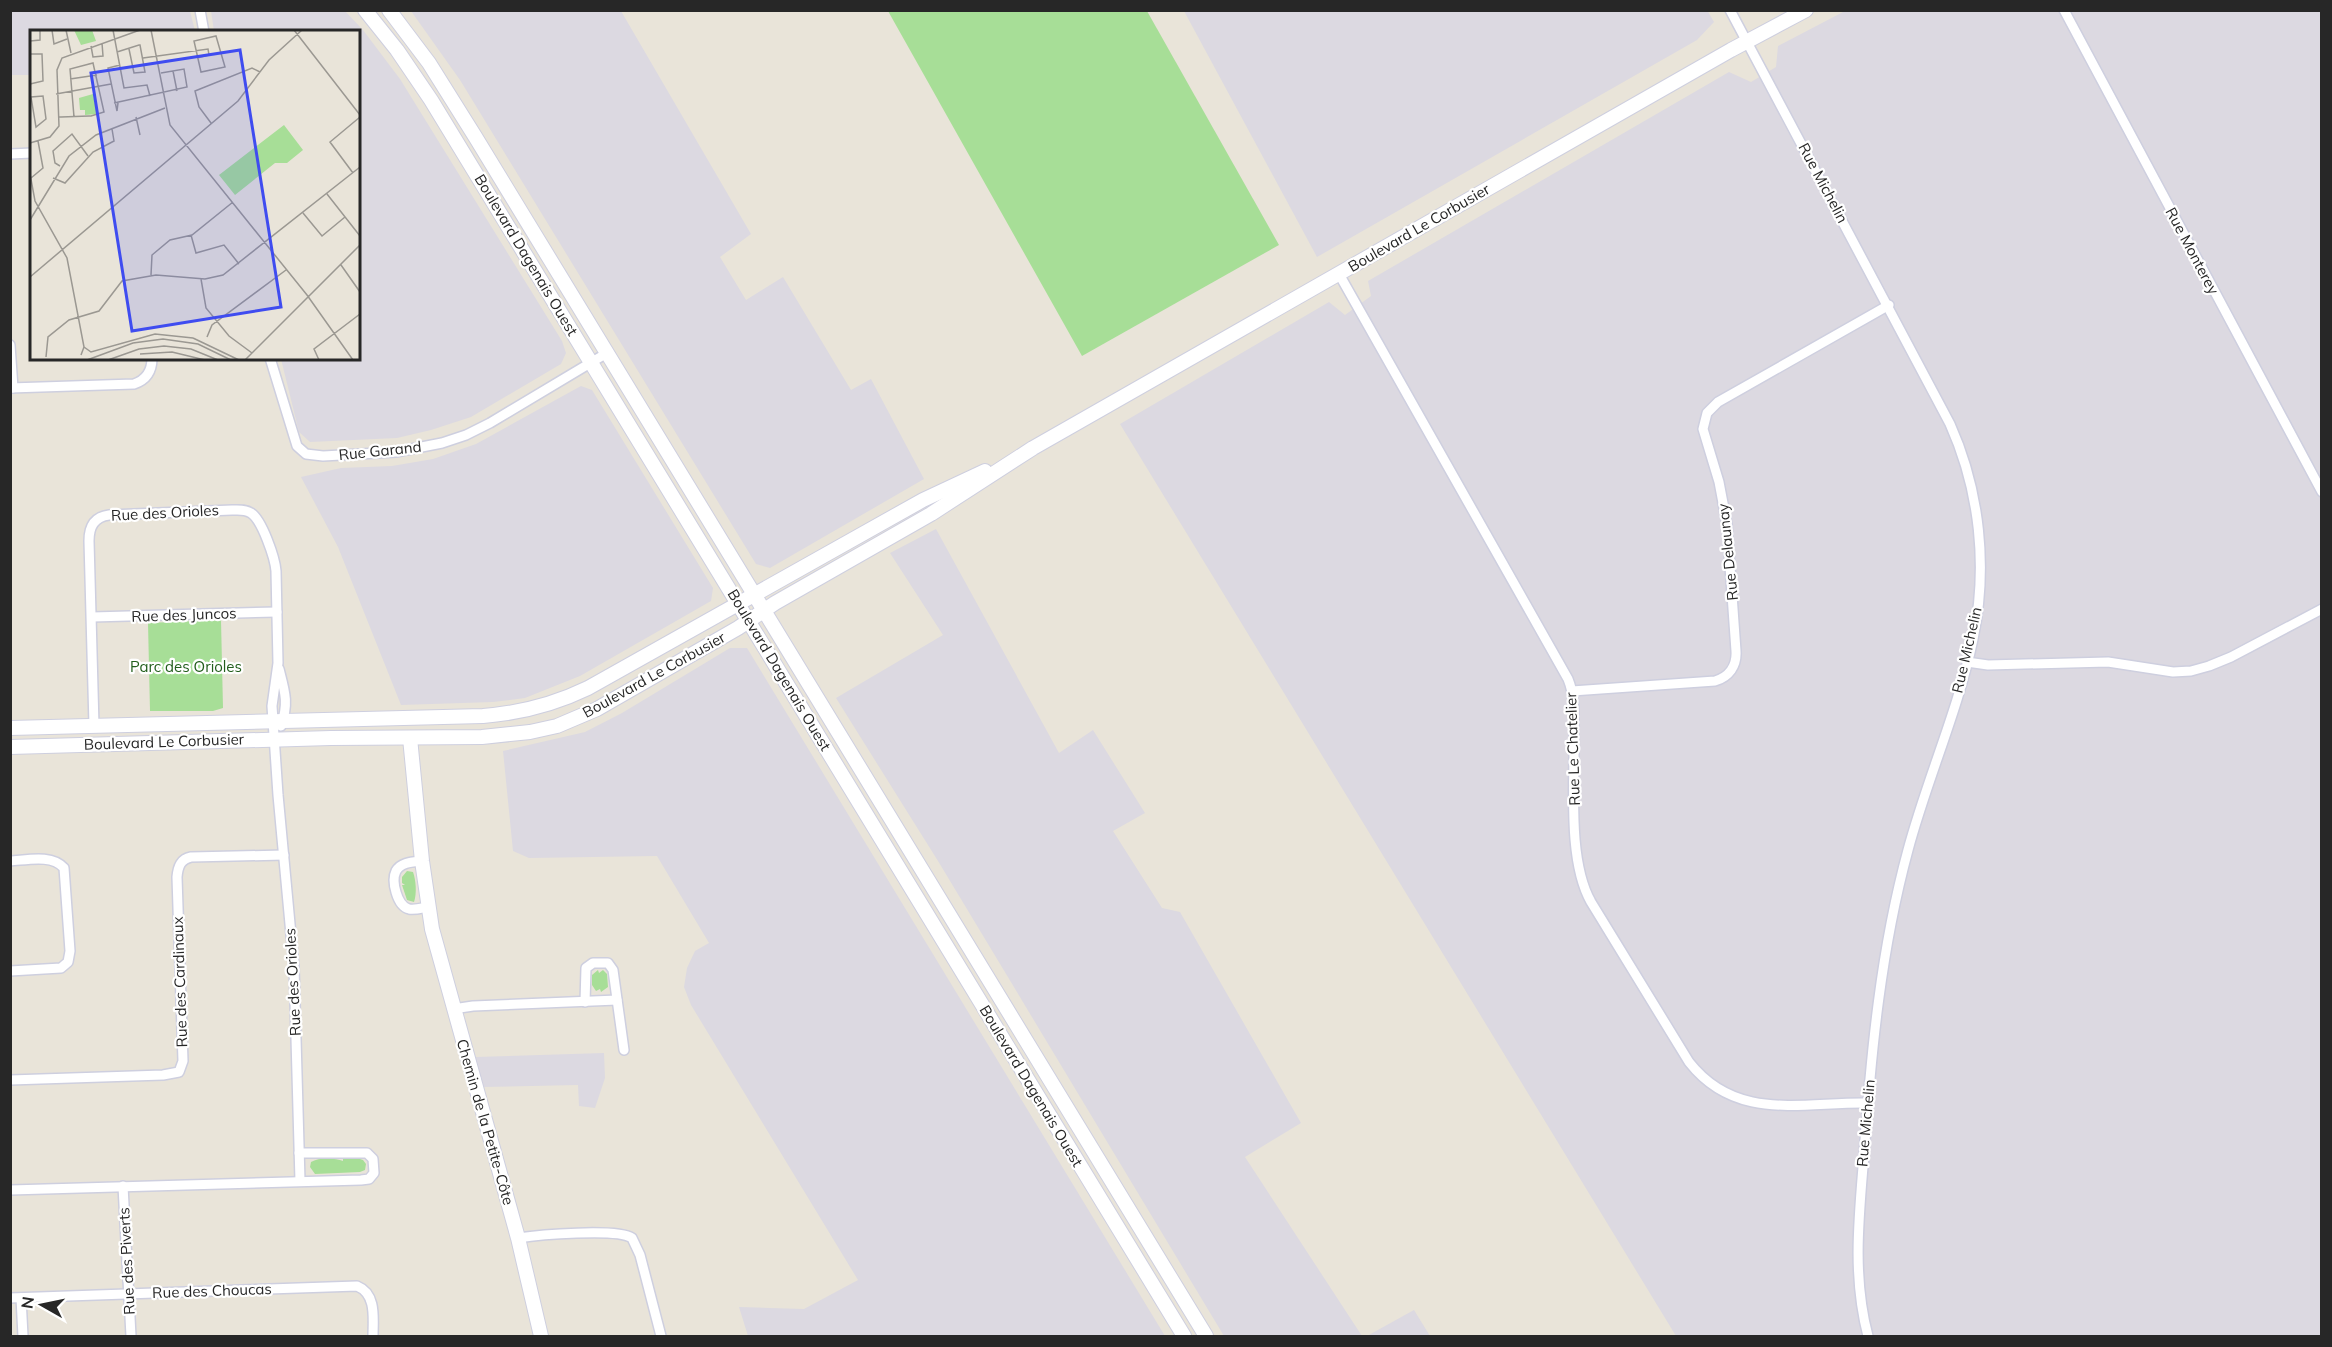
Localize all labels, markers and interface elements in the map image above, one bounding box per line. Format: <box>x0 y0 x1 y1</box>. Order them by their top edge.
inset map <box>30 30 360 360</box>
street label: Rue Michelin <box>1794 140 1852 226</box>
street label: Boulevard Dagenais Ouest <box>471 170 582 339</box>
street label: Boulevard Le Corbusier <box>1345 179 1493 276</box>
street label: Rue Monterey <box>2162 204 2223 298</box>
street label: Rue Garand <box>338 437 422 464</box>
street label: Rue des Orioles <box>111 500 219 525</box>
street label: Rue Delaunay <box>1713 503 1742 601</box>
street label: Boulevard Dagenais Ouest <box>724 585 835 754</box>
street label: Rue des Juncos <box>131 603 237 626</box>
street label: Rue Michelin <box>1947 605 1986 695</box>
street label: Boulevard Le Corbusier <box>579 627 729 722</box>
park label: Parc des Orioles <box>130 657 242 676</box>
street label: Rue Le Chatelier <box>1561 691 1584 806</box>
street label: Boulevard Le Corbusier <box>84 729 245 754</box>
street label: Rue des Cardinaux <box>168 916 191 1048</box>
street label: Rue des Orioles <box>280 928 305 1036</box>
street label: Boulevard Dagenais Ouest <box>976 1001 1087 1170</box>
street label: Chemin de la Petite-Côte <box>453 1037 518 1207</box>
street label: Rue Michelin <box>1852 1078 1879 1168</box>
street label: Rue des Piverts <box>114 1207 139 1315</box>
north arrow <box>12 1275 72 1335</box>
street label: Rue des Choucas <box>152 1279 272 1302</box>
text: N <box>16 1295 38 1310</box>

